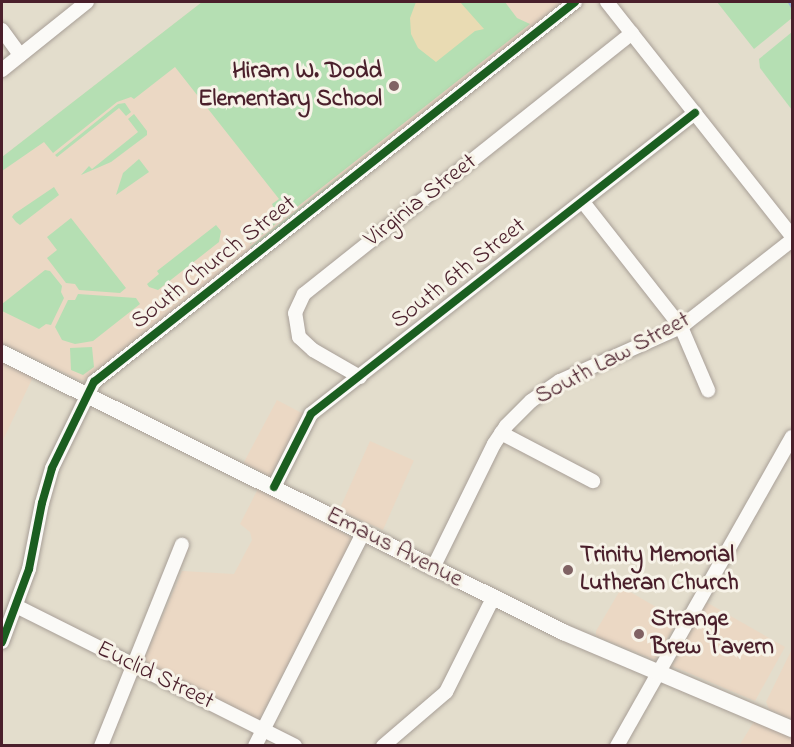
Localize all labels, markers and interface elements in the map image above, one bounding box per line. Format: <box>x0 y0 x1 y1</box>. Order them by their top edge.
place label: Hiram W. Dodd Elementary School <box>198 58 382 114</box>
marker: Hiram W. Dodd Elementary School <box>387 79 401 93</box>
street label: Virginia Street <box>359 148 483 254</box>
street label: South Church Street <box>126 190 302 336</box>
street label: South 6th Street <box>386 212 532 336</box>
street label: South Law Street <box>531 306 695 412</box>
street label: Emaus Avenue <box>321 501 467 595</box>
place label: Trinity Memorial Lutheran Church <box>580 542 739 598</box>
marker: Trinity Memorial Lutheran Church <box>561 563 575 577</box>
place label: Strange Brew Tavern <box>651 606 774 662</box>
marker: Strange Brew Tavern <box>632 627 646 641</box>
street label: Euclid Street <box>92 635 218 717</box>

